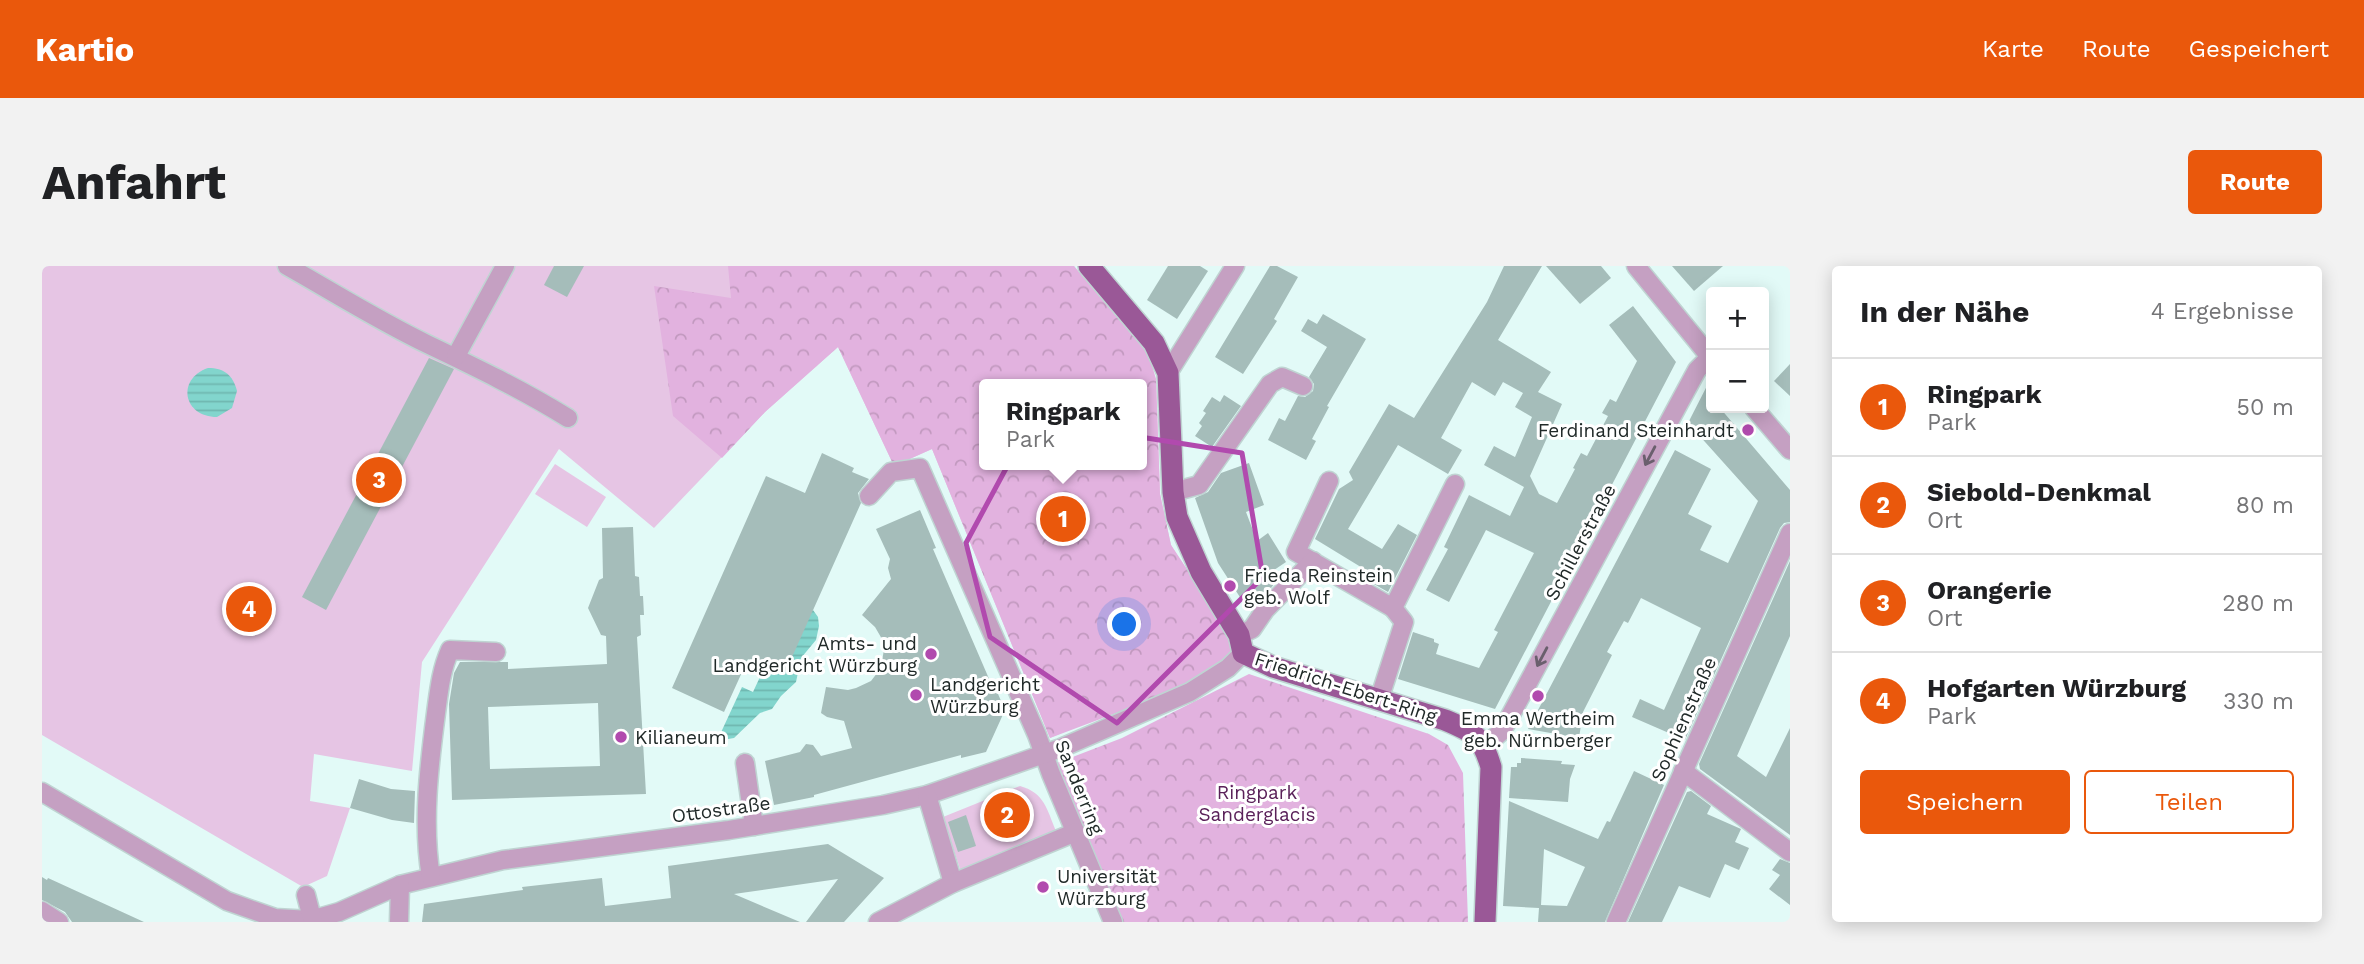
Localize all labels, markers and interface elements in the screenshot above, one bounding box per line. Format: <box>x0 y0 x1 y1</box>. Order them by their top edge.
text: Kartio <box>35 30 134 69</box>
text: Karte <box>1982 35 2044 63</box>
text: Route <box>2082 35 2151 63</box>
text: Gespeichert <box>2189 35 2329 63</box>
button: Route <box>2188 150 2322 214</box>
text: Anfahrt <box>42 153 226 211</box>
map controls <box>1706 287 1769 413</box>
button: + <box>1706 287 1769 350</box>
text: In der Nähe <box>1860 294 2029 329</box>
text: 4 Ergebnisse <box>2151 298 2294 325</box>
button: − <box>1706 350 1769 413</box>
popup <box>979 379 1147 470</box>
text: Ringpark <box>1927 379 2042 409</box>
text: 1 <box>1878 394 1888 421</box>
text: 50 m <box>2237 394 2294 421</box>
text: Ringpark <box>1006 396 1120 426</box>
text: Park <box>1927 409 1976 436</box>
place label: Ferdinand Steinhardt <box>1538 419 1734 442</box>
marker: Ferdinand Steinhardt <box>1740 422 1756 438</box>
text: Park <box>1006 426 1055 453</box>
one-way arrow <box>1643 446 1657 466</box>
pin: 3 <box>356 454 402 506</box>
text: Siebold-Denkmal <box>1927 477 2151 507</box>
street label: Schillerstraße <box>1540 480 1621 604</box>
text: 2 <box>1876 492 1890 519</box>
text: 80 m <box>2236 492 2294 519</box>
pin: 1 <box>1040 493 1086 545</box>
text: Ort <box>1927 507 1962 534</box>
place label: Frieda Reinstein geb. Wolf <box>1244 564 1393 609</box>
text: Orangerie <box>1927 575 2052 605</box>
marker: Frieda Reinstein geb. Wolf <box>1222 578 1238 594</box>
pin: 4 <box>226 583 272 635</box>
text: 3 <box>1876 590 1890 617</box>
text: 280 m <box>2222 590 2294 617</box>
text: Ort <box>1927 605 1962 632</box>
your location <box>1107 607 1141 641</box>
place label: Amts- und Landgericht Würzburg <box>713 632 918 677</box>
marker: Amts- und Landgericht Würzburg <box>923 646 939 662</box>
one-way arrow <box>1535 646 1548 667</box>
street label: Friedrich-Ebert-Ring <box>1252 647 1441 728</box>
street label: Sophienstraße <box>1646 653 1721 785</box>
place label: Landgericht Würzburg <box>930 673 1040 718</box>
text: Hofgarten Würzburg <box>1927 673 2186 703</box>
marker: Landgericht Würzburg <box>908 687 924 703</box>
marker: Emma Wertheim geb. Nürnberger <box>1530 688 1546 704</box>
text: 4 <box>1876 688 1890 715</box>
text: 330 m <box>2223 688 2294 715</box>
text: Park <box>1927 703 1976 730</box>
place label: Emma Wertheim geb. Nürnberger <box>1461 707 1615 752</box>
place label: Kilianeum <box>635 726 727 749</box>
marker: Kilianeum <box>613 729 629 745</box>
street label: Sanderring <box>1050 737 1109 839</box>
button: Speichern <box>1860 770 2070 834</box>
button: Teilen <box>2084 770 2294 834</box>
park label: Ringpark Sanderglacis <box>1198 781 1316 826</box>
pin: 2 <box>984 789 1030 841</box>
street label: Ottostraße <box>670 791 772 828</box>
place label: Universität Würzburg <box>1057 865 1157 910</box>
marker: Universität Würzburg <box>1035 879 1051 895</box>

